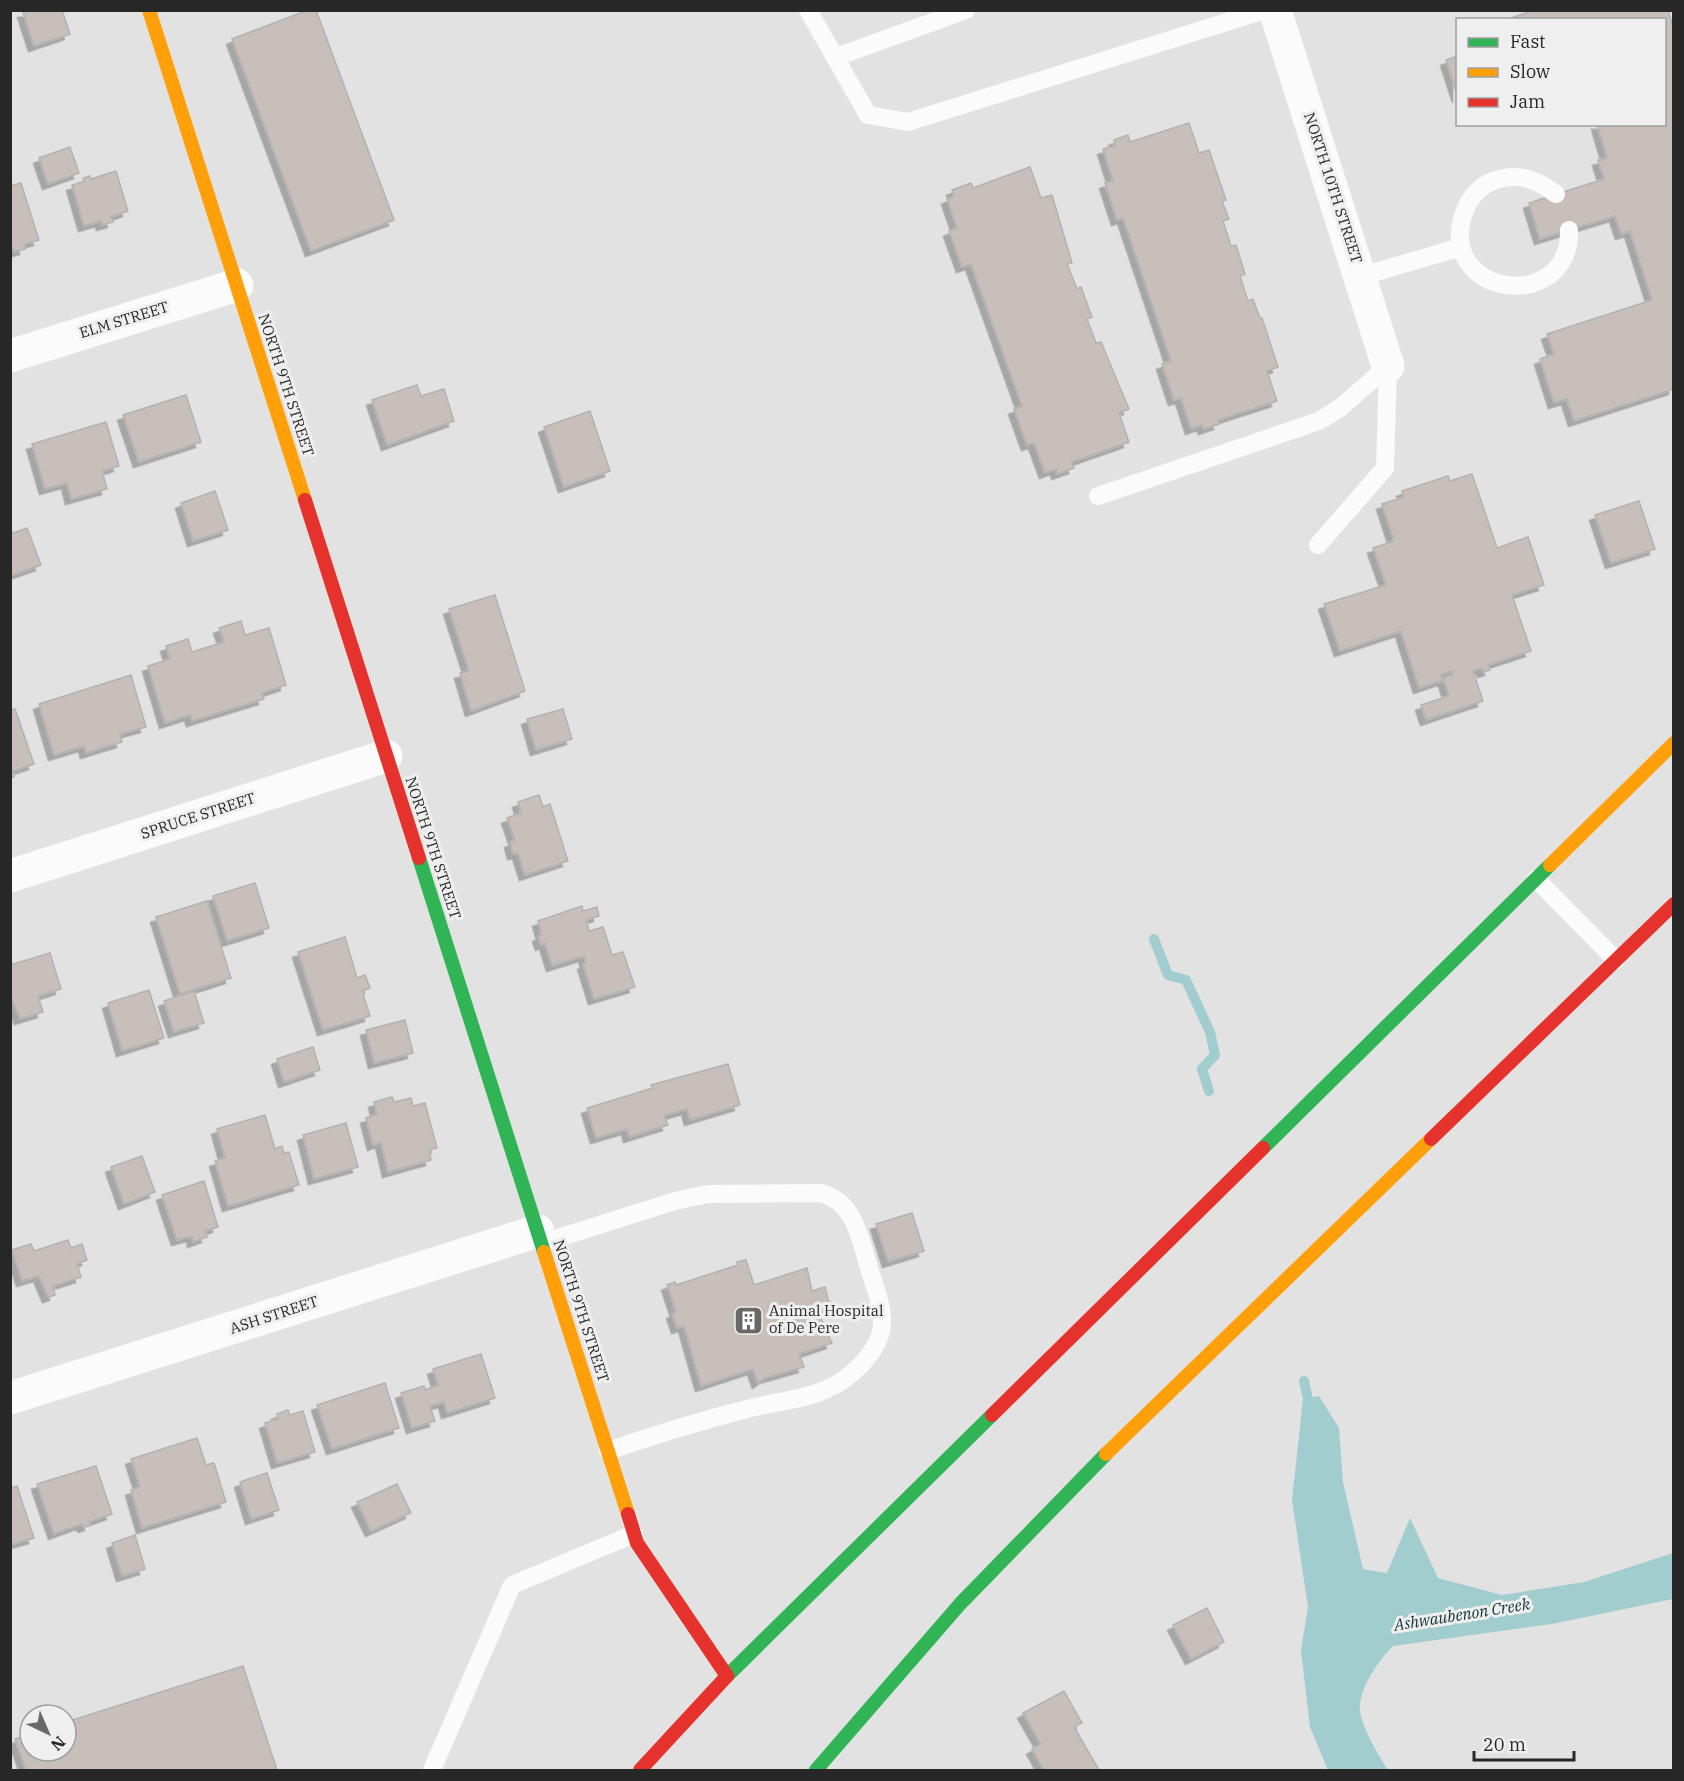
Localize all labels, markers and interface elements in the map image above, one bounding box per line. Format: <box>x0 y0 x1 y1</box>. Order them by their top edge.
legend <box>1456 18 1666 126</box>
text: Fast <box>1510 30 1545 53</box>
text: Slow <box>1510 60 1550 83</box>
text: Jam <box>1510 90 1545 113</box>
street label: NORTH 10TH STREET <box>1300 110 1367 266</box>
street label: ELM STREET <box>77 297 171 342</box>
street label: NORTH 9TH STREET <box>254 311 319 459</box>
street label: NORTH 9TH STREET <box>401 774 466 922</box>
street label: SPRUCE STREET <box>138 788 258 843</box>
street label: NORTH 9TH STREET <box>549 1237 614 1385</box>
street label: ASH STREET <box>227 1291 321 1338</box>
place label: Animal Hospital of De Pere <box>769 1301 884 1337</box>
building icon: Animal Hospital of De Pere <box>732 1304 764 1336</box>
water label: Ashwaubenon Creek <box>1392 1593 1532 1635</box>
north arrow <box>18 1703 78 1763</box>
scale bar <box>1474 1724 1574 1762</box>
text: N <box>47 1732 70 1755</box>
text: 20 m <box>1483 1733 1526 1756</box>

